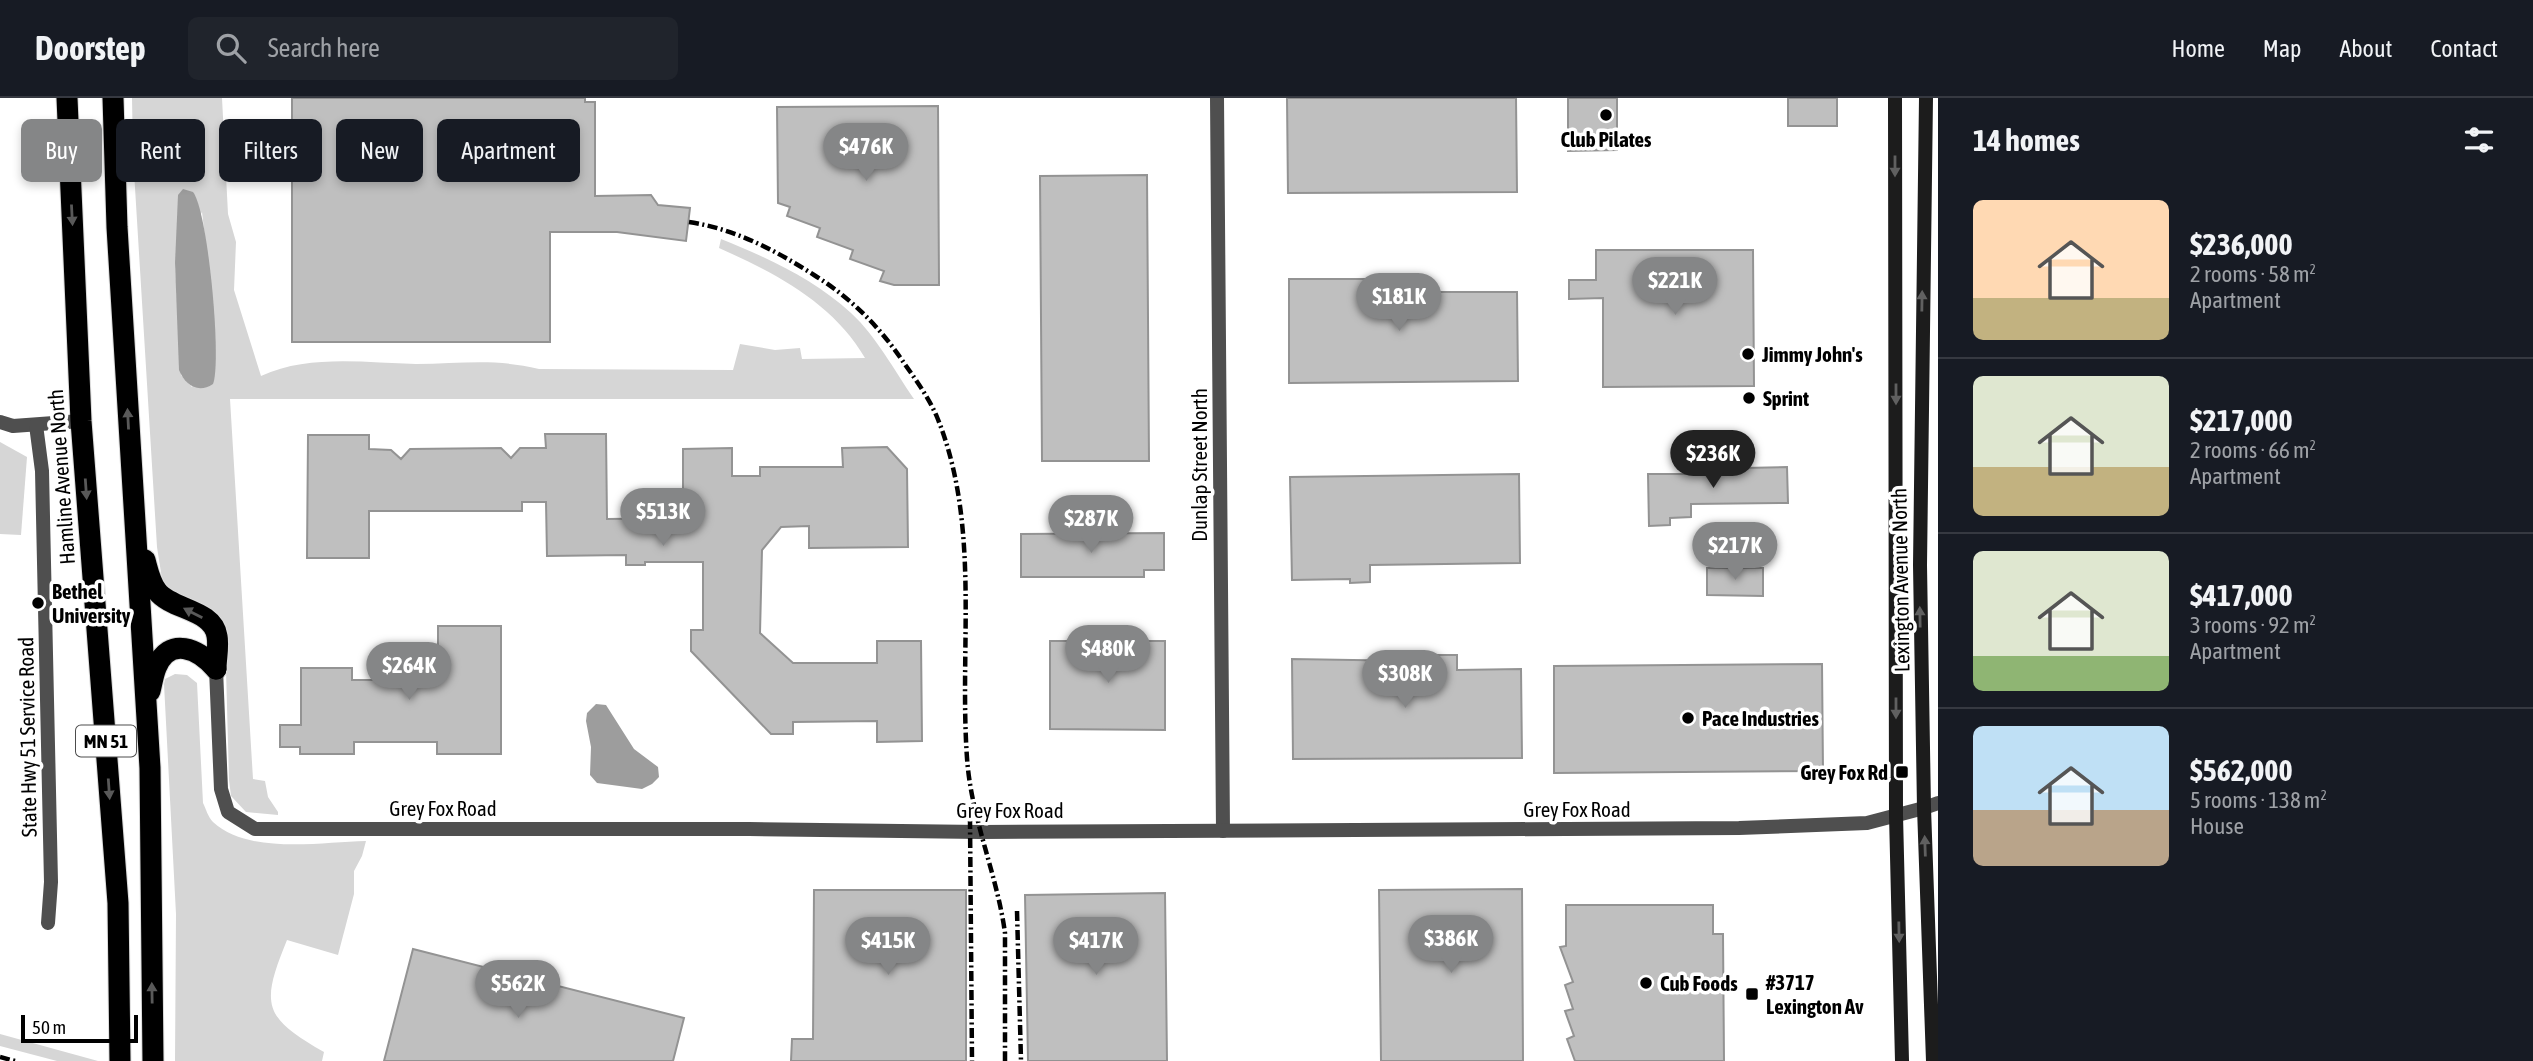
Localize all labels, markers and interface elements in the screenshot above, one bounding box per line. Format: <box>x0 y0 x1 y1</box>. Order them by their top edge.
search box <box>188 17 678 80</box>
text: Doorstep <box>35 29 146 67</box>
icon: search <box>212 29 250 67</box>
text: Search here <box>268 33 380 63</box>
text: Home <box>2171 35 2225 62</box>
text: Map <box>2263 35 2301 62</box>
text: About <box>2339 35 2392 62</box>
text: Contact <box>2430 35 2498 62</box>
marker: Club Pilates <box>1598 107 1614 123</box>
chip: Buy <box>21 119 102 182</box>
chip: Rent <box>116 119 205 182</box>
chip: Filters <box>219 119 322 182</box>
chip: New <box>336 119 423 182</box>
chip: Apartment <box>437 119 580 182</box>
icon: filters <box>2460 121 2498 159</box>
pin: $476K <box>817 123 915 183</box>
text: 14 homes <box>1973 123 2080 157</box>
place label: Club Pilates <box>1560 127 1652 151</box>
text: $476K <box>839 133 893 159</box>
one-way arrow <box>1889 155 1901 177</box>
one-way arrow <box>67 204 78 226</box>
text: $236,000 <box>2190 227 2293 261</box>
icon: home <box>2029 228 2113 312</box>
pin: $221K <box>1626 258 1724 317</box>
text: 2 rooms · 58 m² <box>2190 261 2316 287</box>
text: $221K <box>1648 267 1702 293</box>
pin: $181K <box>1350 274 1448 333</box>
text: $181K <box>1372 283 1426 309</box>
text: Apartment <box>2190 287 2281 313</box>
one-way arrow <box>1916 290 1928 312</box>
place label: Jimmy John's <box>1761 342 1863 366</box>
marker: Jimmy John's <box>1740 346 1756 362</box>
one-way arrow <box>1890 383 1902 405</box>
place label: Sprint <box>1763 386 1809 410</box>
street label: Dunlap Street North <box>1187 388 1211 542</box>
street label: Hamline Avenue North <box>43 389 79 565</box>
marker: Sprint <box>1741 390 1757 406</box>
text: $217,000 <box>2190 403 2293 437</box>
icon: home <box>2029 404 2113 488</box>
one-way arrow <box>122 408 133 430</box>
pin: $236K <box>1664 430 1762 490</box>
text: 2 rooms · 66 m² <box>2190 437 2316 463</box>
text: $236K <box>1686 440 1740 466</box>
text: Apartment <box>2190 463 2281 489</box>
one-way arrow <box>81 478 92 500</box>
street label: Lexington Avenue North <box>1886 488 1914 672</box>
pin: $513K <box>614 489 712 548</box>
pin: $287K <box>1042 496 1140 555</box>
text: $513K <box>636 498 690 524</box>
text: $287K <box>1064 505 1118 531</box>
pin: $217K <box>1686 522 1784 582</box>
text: $217K <box>1708 532 1762 558</box>
text: $417,000 <box>2190 578 2293 612</box>
place label: Bethel University <box>52 579 131 627</box>
icon: home <box>2029 579 2113 663</box>
marker: Bethel University <box>30 595 46 611</box>
one-way arrow <box>1915 606 1926 628</box>
one-way arrow <box>183 608 203 619</box>
text: 3 rooms · 92 m² <box>2190 612 2316 638</box>
pin: $480K <box>1059 626 1157 685</box>
text: $480K <box>1081 635 1135 661</box>
street label: State Hwy 51 Service Road <box>13 637 41 837</box>
text: Apartment <box>2190 638 2281 664</box>
pin: $264K <box>360 642 458 702</box>
pin: $308K <box>1356 650 1454 710</box>
text: $264K <box>382 652 436 678</box>
text: $308K <box>1378 660 1432 686</box>
one-way arrow <box>1890 697 1902 719</box>
place label: Pace Industries <box>1702 706 1819 730</box>
marker: Pace Industries <box>1680 710 1696 726</box>
road number: MN 51 <box>76 726 136 756</box>
text: $562,000 <box>2190 753 2293 787</box>
icon: home <box>2029 754 2113 838</box>
place label: Grey Fox Rd <box>1800 760 1888 784</box>
marker: Grey Fox Rd <box>1894 764 1910 780</box>
one-way arrow <box>104 778 115 800</box>
text: 5 rooms · 138 m² <box>2190 787 2327 813</box>
street label: Grey Fox Road <box>389 796 497 820</box>
street label: Grey Fox Road <box>1523 797 1631 821</box>
street label: Grey Fox Road <box>956 798 1064 822</box>
text: House <box>2190 813 2244 839</box>
one-way arrow <box>1919 835 1931 857</box>
pin: $386K <box>1402 916 1500 975</box>
pin: $415K <box>839 918 937 977</box>
pin: $417K <box>1047 918 1145 977</box>
one-way arrow <box>1893 922 1905 944</box>
text: $386K <box>1424 925 1478 951</box>
text: $415K <box>861 927 915 953</box>
text: $417K <box>1069 927 1123 953</box>
pin: $562K <box>469 960 567 1020</box>
text: $562K <box>491 970 545 996</box>
place label: #3717 Lexington Av <box>1765 970 1864 1018</box>
place label: Cub Foods <box>1660 971 1738 995</box>
marker: Cub Foods <box>1638 975 1654 991</box>
one-way arrow <box>146 982 158 1004</box>
marker: #3717 Lexington Av <box>1744 986 1760 1002</box>
scale bar <box>21 1012 138 1044</box>
text: 50 m <box>32 1016 66 1038</box>

